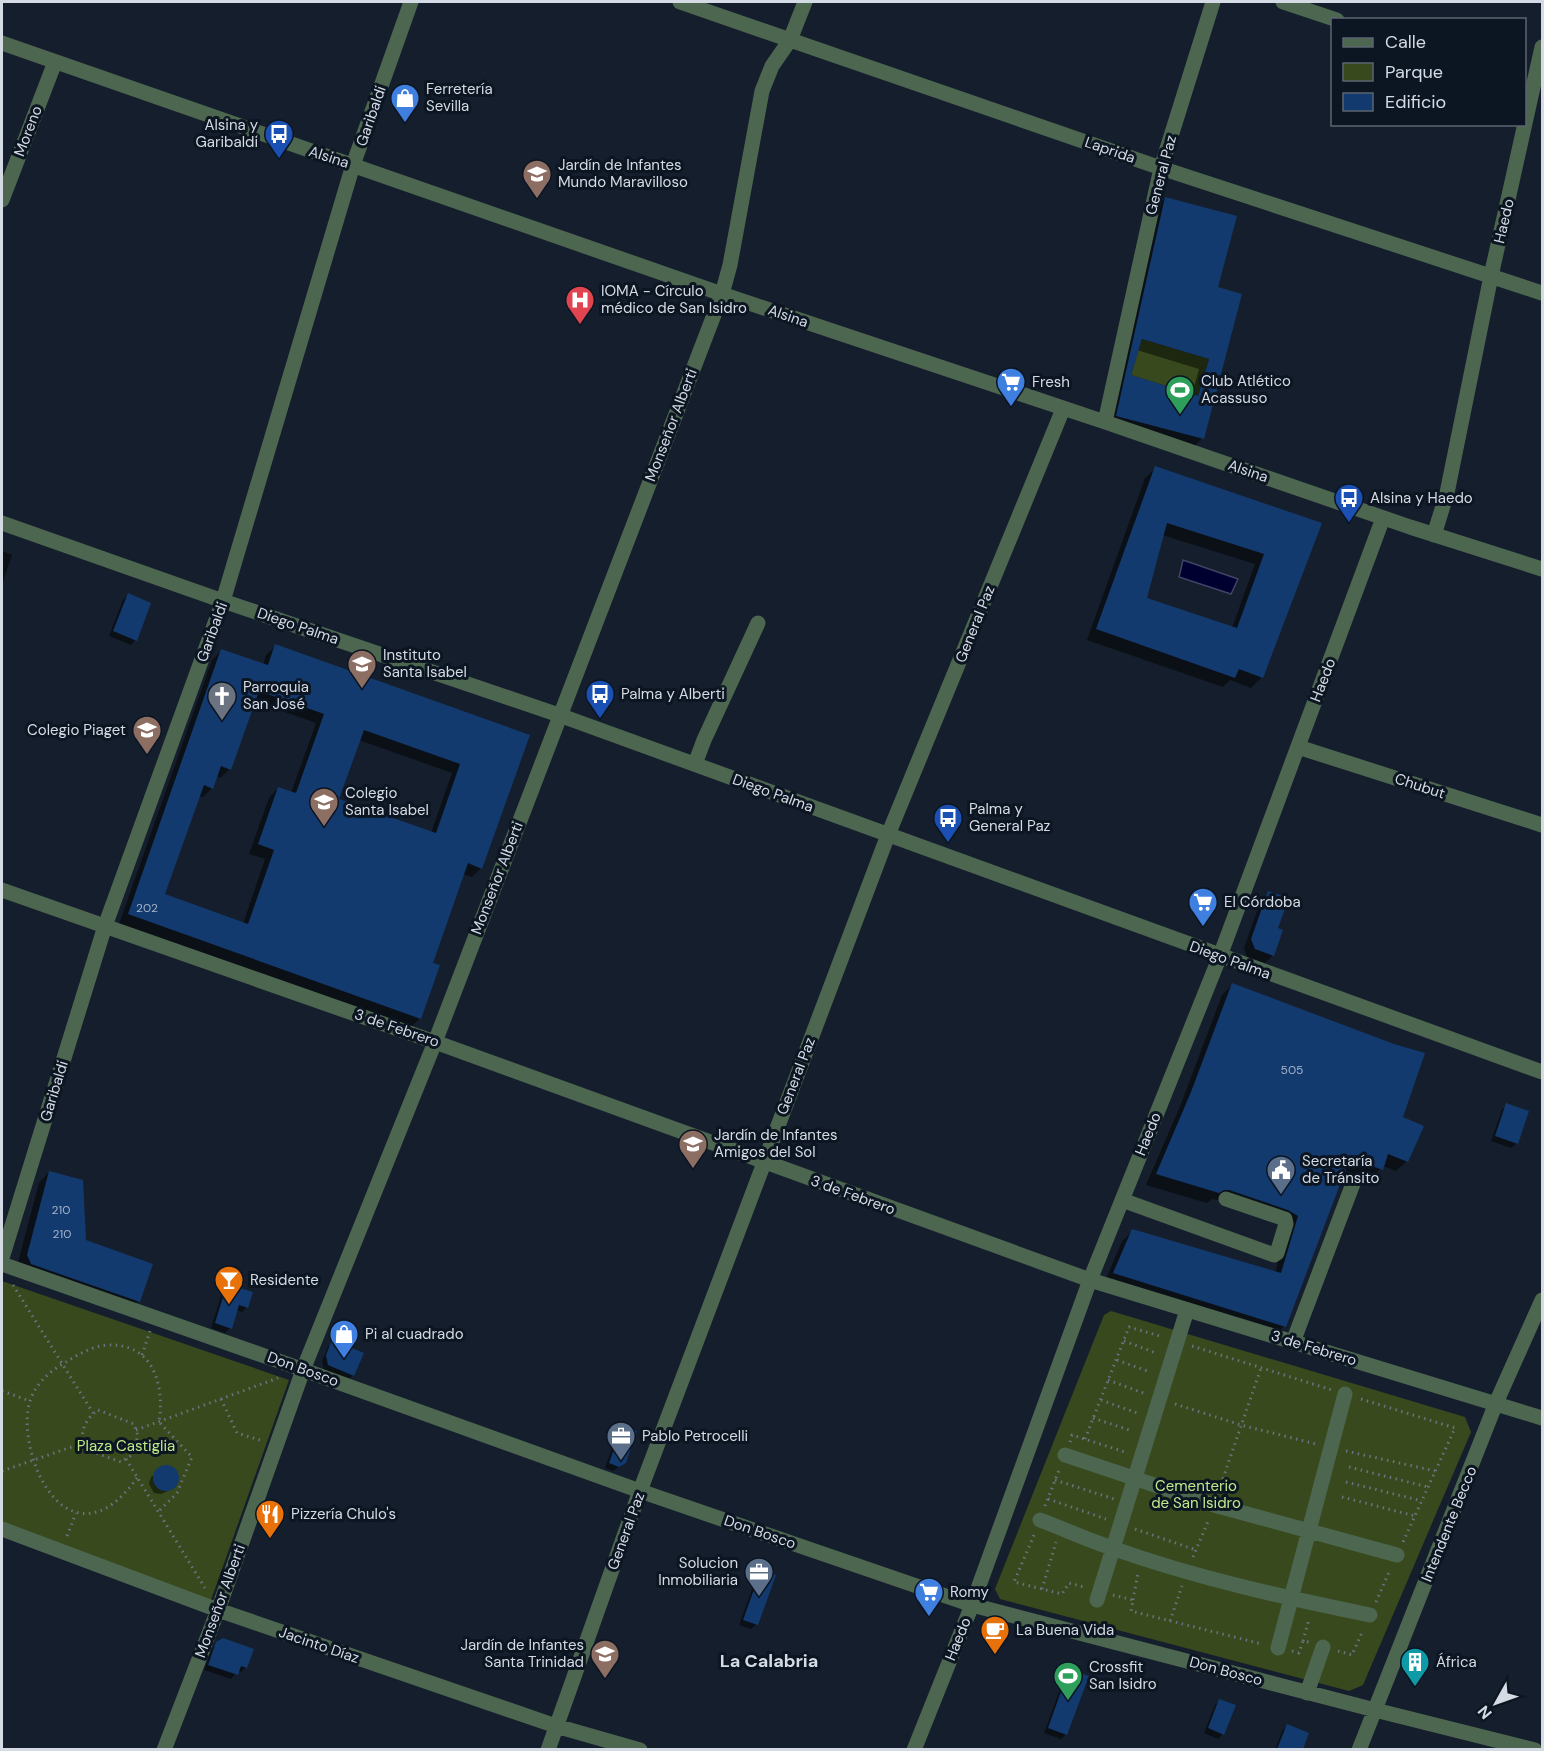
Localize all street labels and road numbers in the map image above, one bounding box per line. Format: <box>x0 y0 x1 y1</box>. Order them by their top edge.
street label: Garibaldi <box>351 83 391 149</box>
street label: Moreno <box>9 103 47 159</box>
street label: Laprida <box>1082 132 1138 168</box>
street label: General Paz <box>1141 133 1181 217</box>
street label: Alsina <box>306 141 352 173</box>
street label: Haedo <box>1489 197 1519 245</box>
street label: Alsina <box>765 300 811 332</box>
street label: Monseñor Alberti <box>640 366 702 484</box>
street label: Alsina <box>1225 455 1271 487</box>
street label: General Paz <box>950 582 1000 666</box>
street label: Garibaldi <box>192 599 232 665</box>
street label: Diego Palma <box>255 603 341 649</box>
street label: Haedo <box>1306 655 1340 705</box>
street label: Chubut <box>1392 768 1448 804</box>
street label: Diego Palma <box>730 769 816 817</box>
street label: Monseñor Alberti <box>466 819 528 937</box>
street label: Diego Palma <box>1187 936 1273 984</box>
street label: 3 de Febrero <box>352 1004 442 1052</box>
street label: General Paz <box>772 1034 820 1118</box>
street label: Garibaldi <box>35 1058 73 1124</box>
street label: Haedo <box>1130 1109 1166 1159</box>
street label: 3 de Febrero <box>808 1170 898 1220</box>
street label: 3 de Febrero <box>1269 1326 1359 1371</box>
street label: Don Bosco <box>264 1347 342 1391</box>
street label: Intendente Becco <box>1417 1463 1481 1585</box>
street label: General Paz <box>603 1489 649 1573</box>
street label: Don Bosco <box>721 1510 799 1554</box>
street label: Monseñor Alberti <box>190 1541 250 1661</box>
street label: Haedo <box>940 1614 976 1664</box>
street label: Jacinto Díaz <box>276 1622 362 1668</box>
street label: Don Bosco <box>1187 1652 1265 1690</box>

